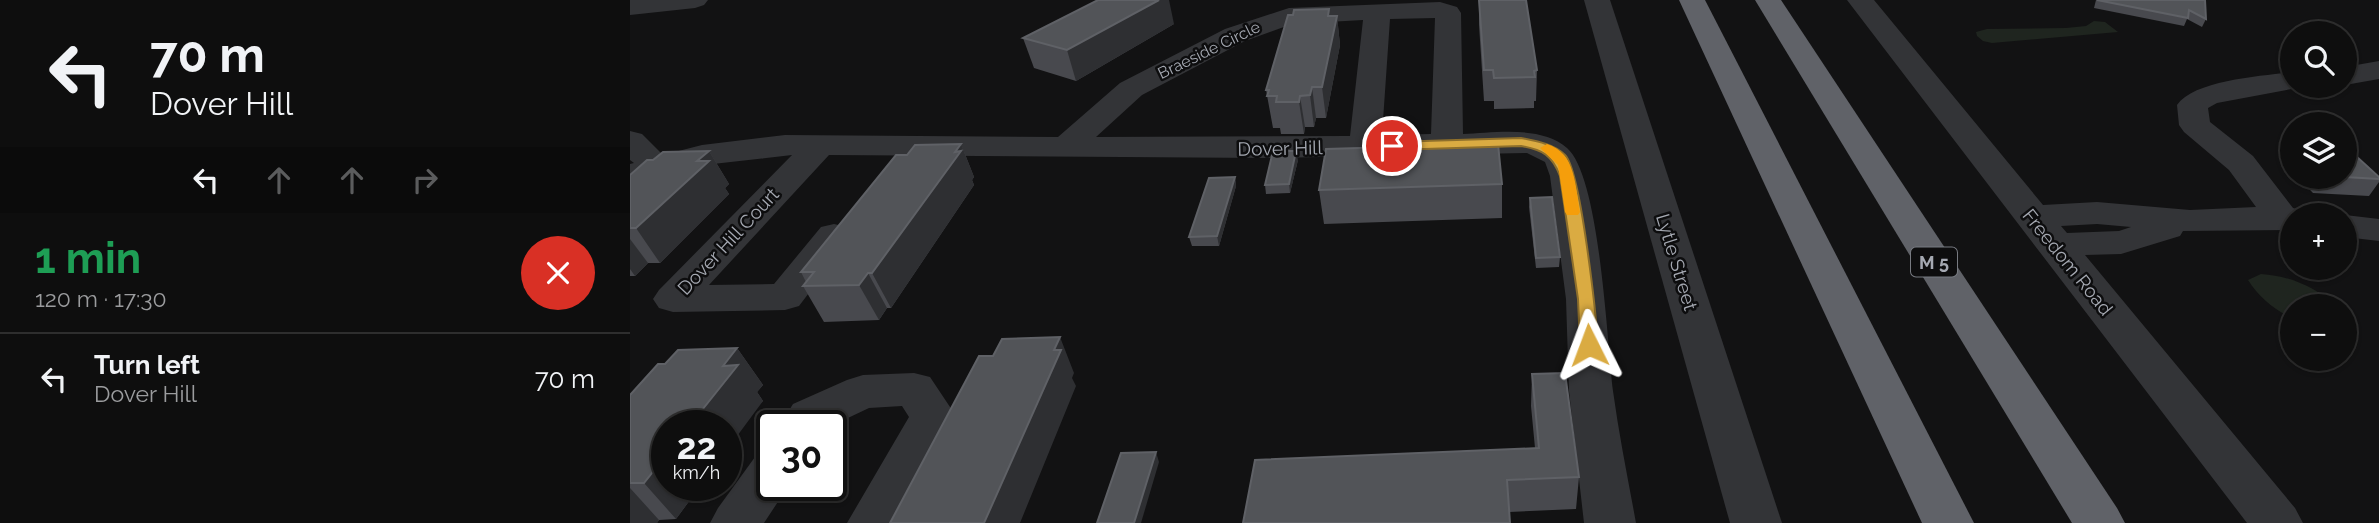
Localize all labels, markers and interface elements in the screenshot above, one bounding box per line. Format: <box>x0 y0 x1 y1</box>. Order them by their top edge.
street label: Braeside Circle <box>1155 17 1263 83</box>
map controls <box>2280 21 2357 371</box>
button: search <box>2280 21 2357 98</box>
text: 70 m <box>150 26 265 83</box>
icon: left <box>35 28 126 119</box>
text: Dover Hill <box>150 85 293 122</box>
button: layers <box>2280 112 2357 189</box>
pin <box>1362 116 1422 176</box>
icon: arrive <box>1373 127 1411 165</box>
street label: Dover Hill <box>1237 136 1324 160</box>
icon: left <box>187 161 225 199</box>
icon: ahead <box>260 161 298 199</box>
icon: ahead <box>333 161 371 199</box>
icon: right <box>406 161 444 199</box>
street label: Dover Hill Court <box>673 183 784 299</box>
button: + <box>2280 203 2357 280</box>
street label: Freedom Road <box>2019 205 2117 319</box>
street label: Lytle Street <box>1652 211 1702 314</box>
text: 1 min <box>35 234 141 283</box>
button: close <box>521 236 595 310</box>
road number: M 5 <box>1911 248 1957 276</box>
text: 120 m · 17:30 <box>35 285 167 312</box>
button: − <box>2280 294 2357 371</box>
position arrow <box>1552 308 1626 382</box>
text: Turn left <box>94 350 200 380</box>
icon: left <box>35 360 73 398</box>
text: 70 m <box>535 364 595 394</box>
text: Dover Hill <box>94 380 197 407</box>
speed limit sign: 30 <box>756 410 847 501</box>
text: 22 <box>677 426 716 467</box>
text: km/h <box>673 462 720 483</box>

